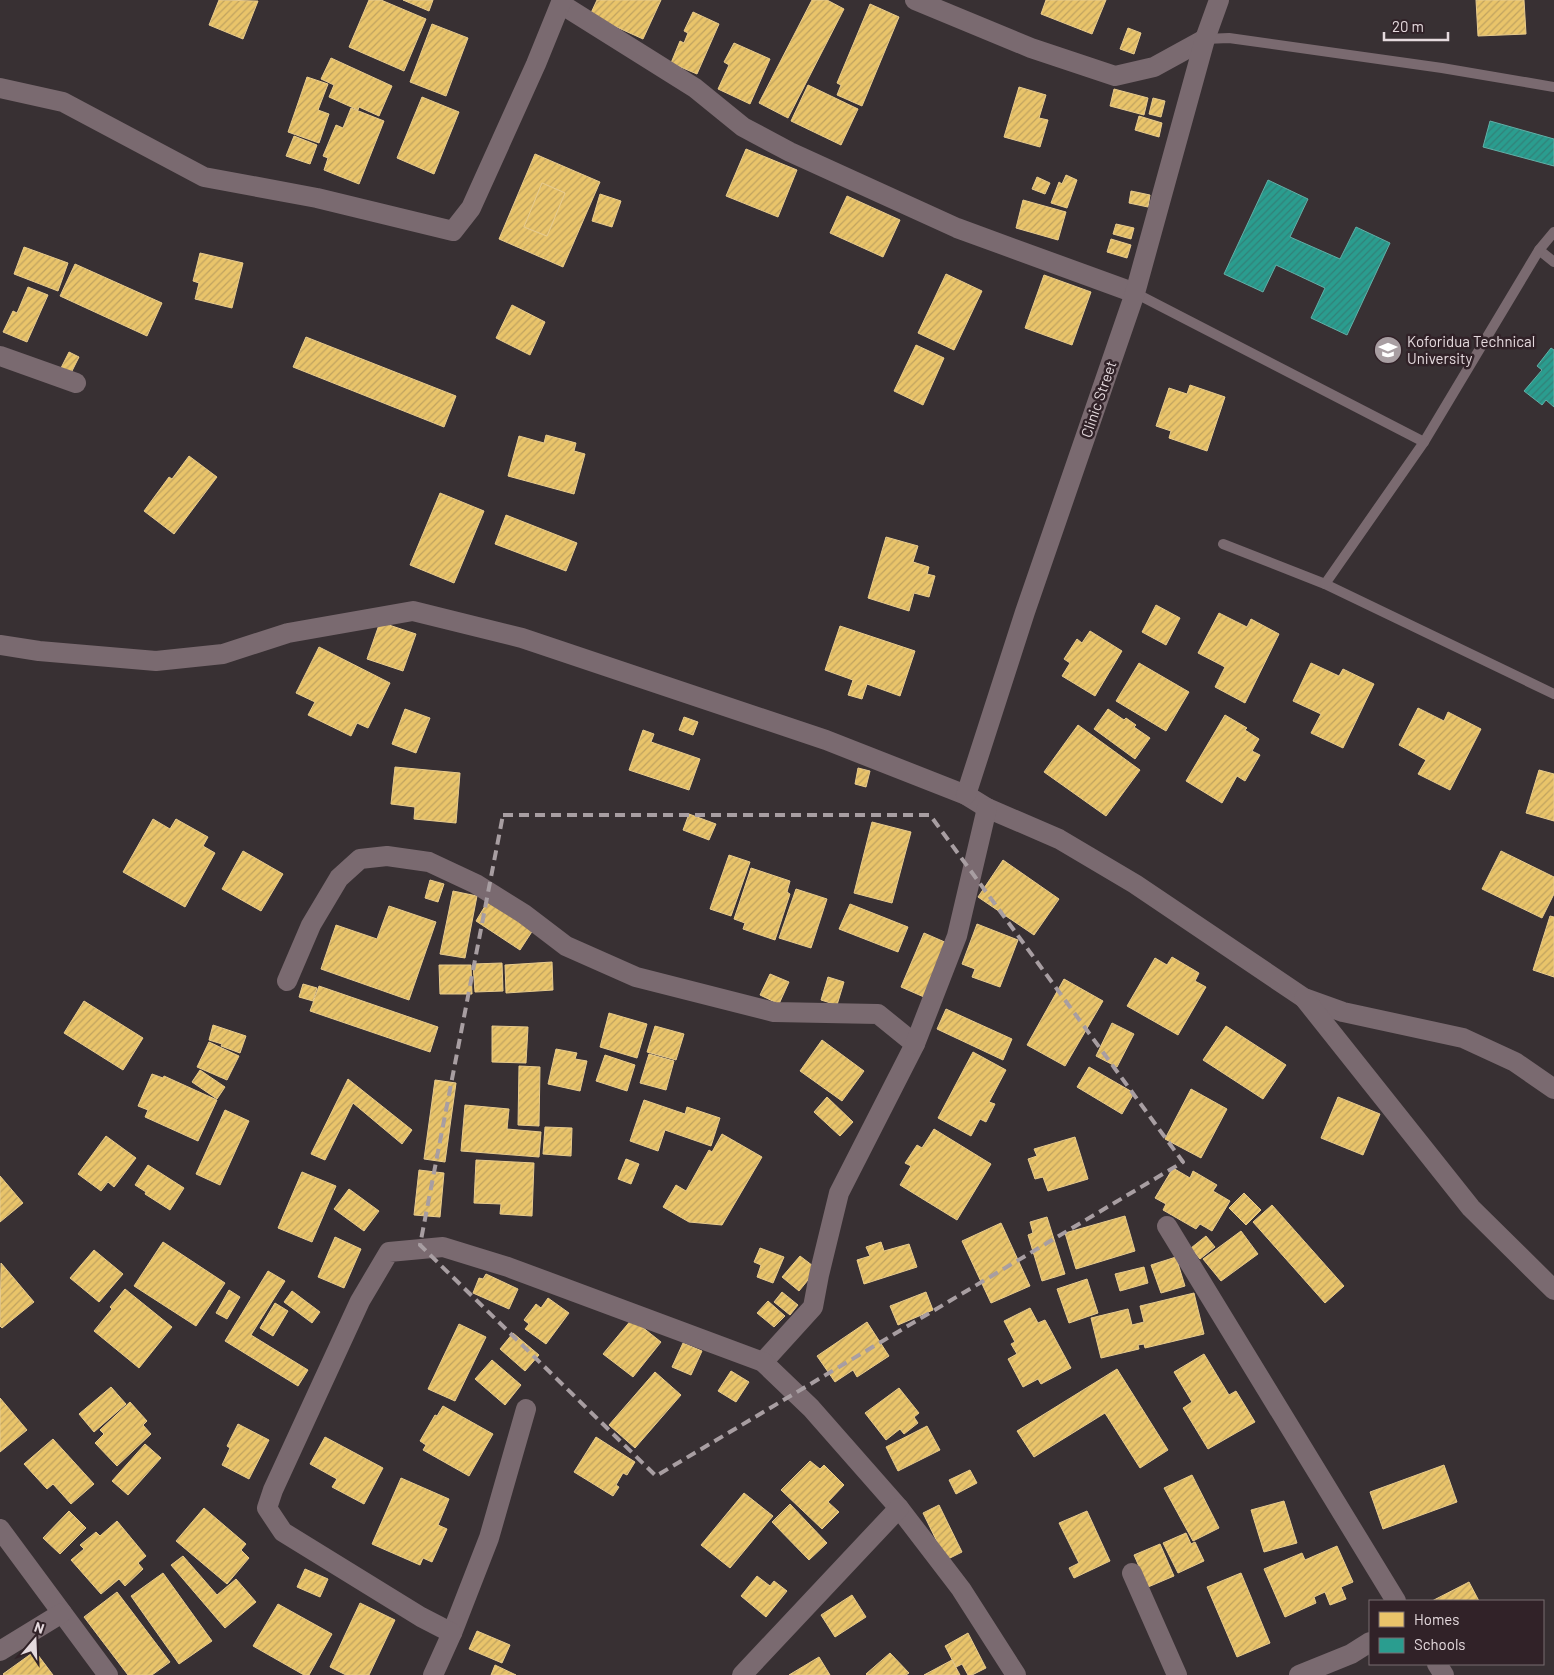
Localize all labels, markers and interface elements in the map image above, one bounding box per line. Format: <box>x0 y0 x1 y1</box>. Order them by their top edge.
scale bar <box>1384 10 1448 42</box>
text: 20 m <box>1392 17 1424 35</box>
place label: Koforidua Technical University <box>1407 332 1535 367</box>
school or university icon: Koforidua Technical University <box>1373 335 1403 365</box>
street label: Clinic Street <box>1076 358 1120 440</box>
legend <box>1369 1600 1544 1665</box>
text: Homes <box>1414 1610 1459 1628</box>
north arrow <box>10 1615 60 1665</box>
text: N <box>32 1618 47 1637</box>
text: Schools <box>1414 1635 1466 1653</box>

